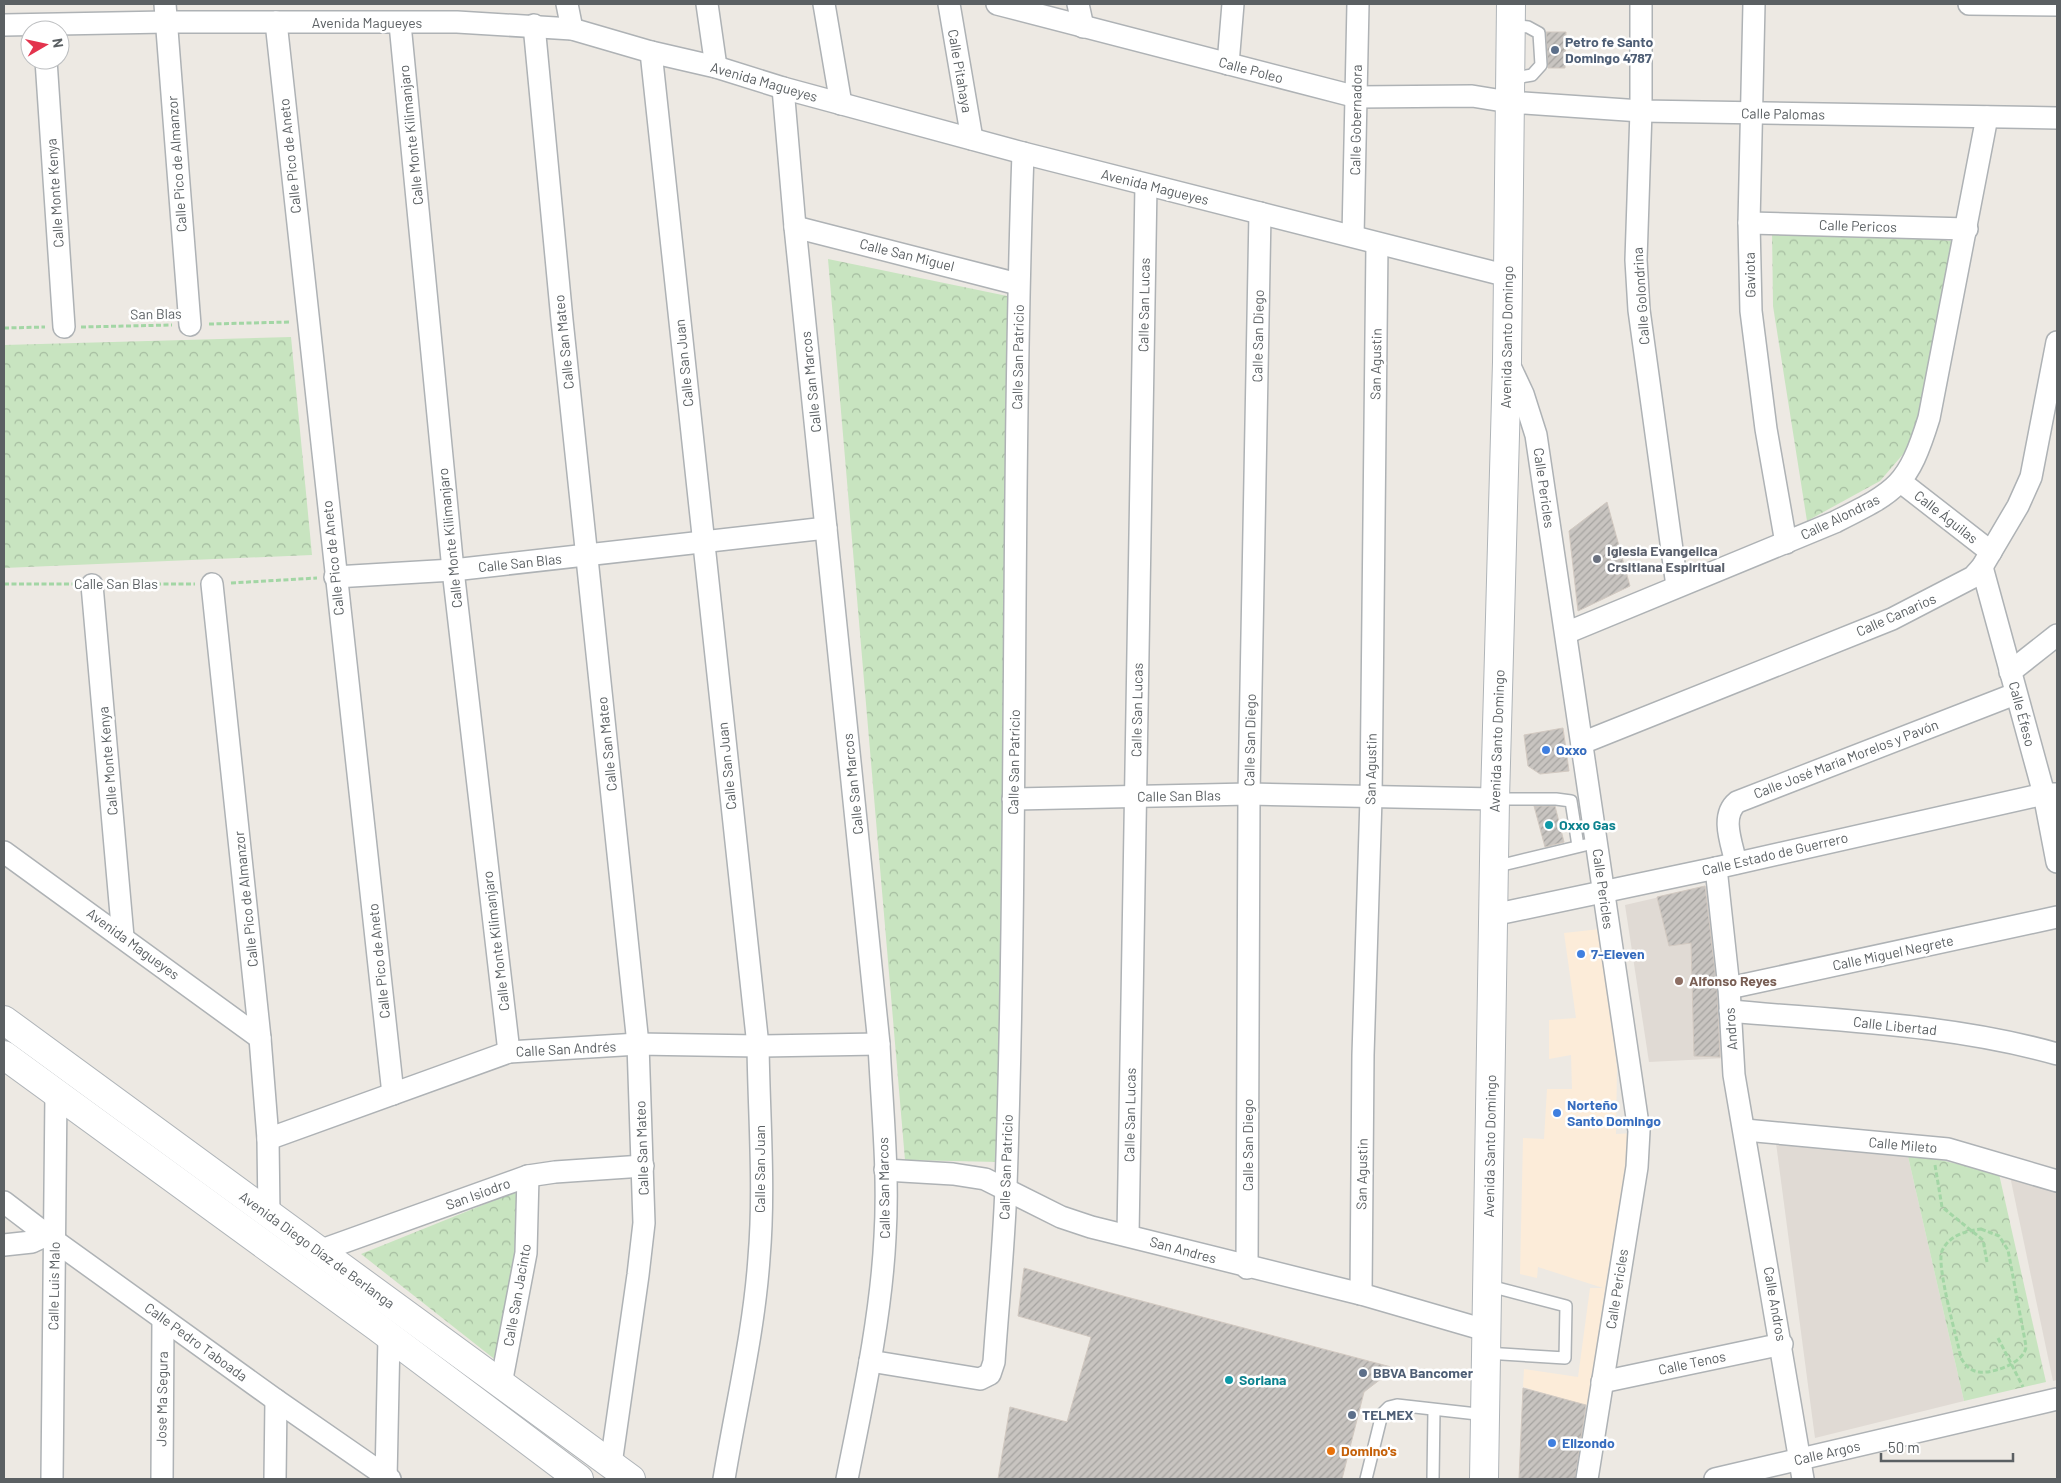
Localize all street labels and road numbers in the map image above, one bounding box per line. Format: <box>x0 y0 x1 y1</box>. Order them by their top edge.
street label: Avenida Magueyes <box>312 14 422 31</box>
street label: Calle Pitahaya <box>945 28 976 114</box>
street label: Calle Poleo <box>1217 53 1285 86</box>
street label: Avenida Magueyes <box>709 58 820 105</box>
street label: Calle Monte Kilimanjaro <box>395 64 426 206</box>
street label: Calle Gobernadora <box>1346 64 1365 176</box>
street label: Calle Pico de Almanzor <box>163 95 190 233</box>
street label: Calle Pico de Aneto <box>275 98 304 214</box>
street label: Calle Palomas <box>1741 104 1825 123</box>
street label: Calle Monte Kenya <box>42 138 67 248</box>
street label: Avenida Magueyes <box>1099 165 1211 208</box>
street label: Calle Pericos <box>1819 216 1898 235</box>
street label: Calle San Miguel <box>858 235 956 275</box>
street label: Calle Golondrina <box>1629 247 1652 345</box>
street label: Gaviota <box>1741 252 1758 298</box>
street label: Calle San Lucas <box>1134 257 1153 352</box>
street label: Avenida Santo Domingo <box>1497 265 1516 409</box>
street label: Calle San Diego <box>1248 289 1267 382</box>
street label: Calle San Mateo <box>550 294 577 390</box>
street label: Calle San Patricio <box>1008 304 1027 410</box>
street label: San Blas <box>130 305 182 322</box>
street label: Calle San Juan <box>670 318 697 408</box>
street label: San Agustin <box>1366 328 1385 400</box>
street label: Calle San Marcos <box>797 330 824 434</box>
street label: Calle Pericles <box>1530 447 1559 529</box>
street label: Calle Monte Kilimanjaro <box>434 467 465 609</box>
street label: Calle Águilas <box>1911 486 1982 547</box>
street label: Calle Alondras <box>1798 490 1882 543</box>
street label: Calle Pico de Aneto <box>318 500 347 616</box>
street label: Calle San Blas <box>477 550 563 575</box>
street label: Calle San Blas <box>74 575 158 592</box>
street label: Calle Canarios <box>1853 589 1939 640</box>
street label: Calle San Lucas <box>1127 662 1146 757</box>
street label: Avenida Santo Domingo <box>1486 669 1507 813</box>
street label: Calle Éfeso <box>2006 679 2039 748</box>
street label: Calle San Diego <box>1240 693 1259 786</box>
street label: Calle San Mateo <box>593 696 620 792</box>
street label: Calle Monte Kenya <box>94 706 121 816</box>
street label: Calle San Patricio <box>1004 709 1023 815</box>
street label: Calle José María Morelos y Pavón <box>1751 715 1941 802</box>
street label: Calle San Juan <box>713 721 740 811</box>
street label: Calle San Marcos <box>839 732 866 836</box>
street label: San Agustin <box>1361 733 1380 805</box>
street label: Calle San Blas <box>1137 786 1221 805</box>
street label: Calle Estado de Guerrero <box>1700 828 1850 879</box>
street label: Calle Pico de Almanzor <box>230 830 261 968</box>
street label: Calle Pericles <box>1589 848 1618 930</box>
street label: Calle Monte Kilimanjaro <box>478 870 513 1012</box>
street label: Calle Pico de Aneto <box>364 903 393 1019</box>
street label: Avenida Magueyes <box>84 904 183 983</box>
street label: Calle Miguel Negrete <box>1831 931 1955 974</box>
street label: Andros <box>1721 1007 1740 1051</box>
street label: Calle Libertad <box>1852 1013 1938 1038</box>
street label: Calle San Andrés <box>515 1037 617 1060</box>
street label: Calle San Lucas <box>1120 1067 1139 1162</box>
street label: Avenida Santo Domingo <box>1480 1074 1499 1218</box>
street label: Calle San Diego <box>1239 1099 1256 1191</box>
street label: Calle San Mateo <box>631 1100 652 1196</box>
street label: Calle San Patricio <box>995 1114 1016 1220</box>
street label: Calle San Juan <box>751 1125 768 1213</box>
street label: Calle Mileto <box>1868 1133 1938 1156</box>
street label: Calle San Marcos <box>874 1137 893 1239</box>
street label: San Agustin <box>1352 1138 1371 1210</box>
street label: San Isiodro <box>443 1174 512 1213</box>
street label: Avenida Diego Díaz de Berlanga <box>236 1187 398 1312</box>
street label: San Andres <box>1148 1232 1219 1267</box>
street label: Calle Luis Malo <box>44 1241 63 1331</box>
street label: Calle San Jacinto <box>499 1242 534 1348</box>
street label: Calle Pericles <box>1602 1247 1631 1330</box>
street label: Calle Andros <box>1761 1265 1790 1343</box>
street label: Calle Pedro Taboada <box>142 1299 251 1385</box>
street label: Calle Tenos <box>1657 1347 1727 1378</box>
street label: Jose Ma Segura <box>152 1351 171 1447</box>
street label: Calle Argos <box>1792 1437 1862 1468</box>

